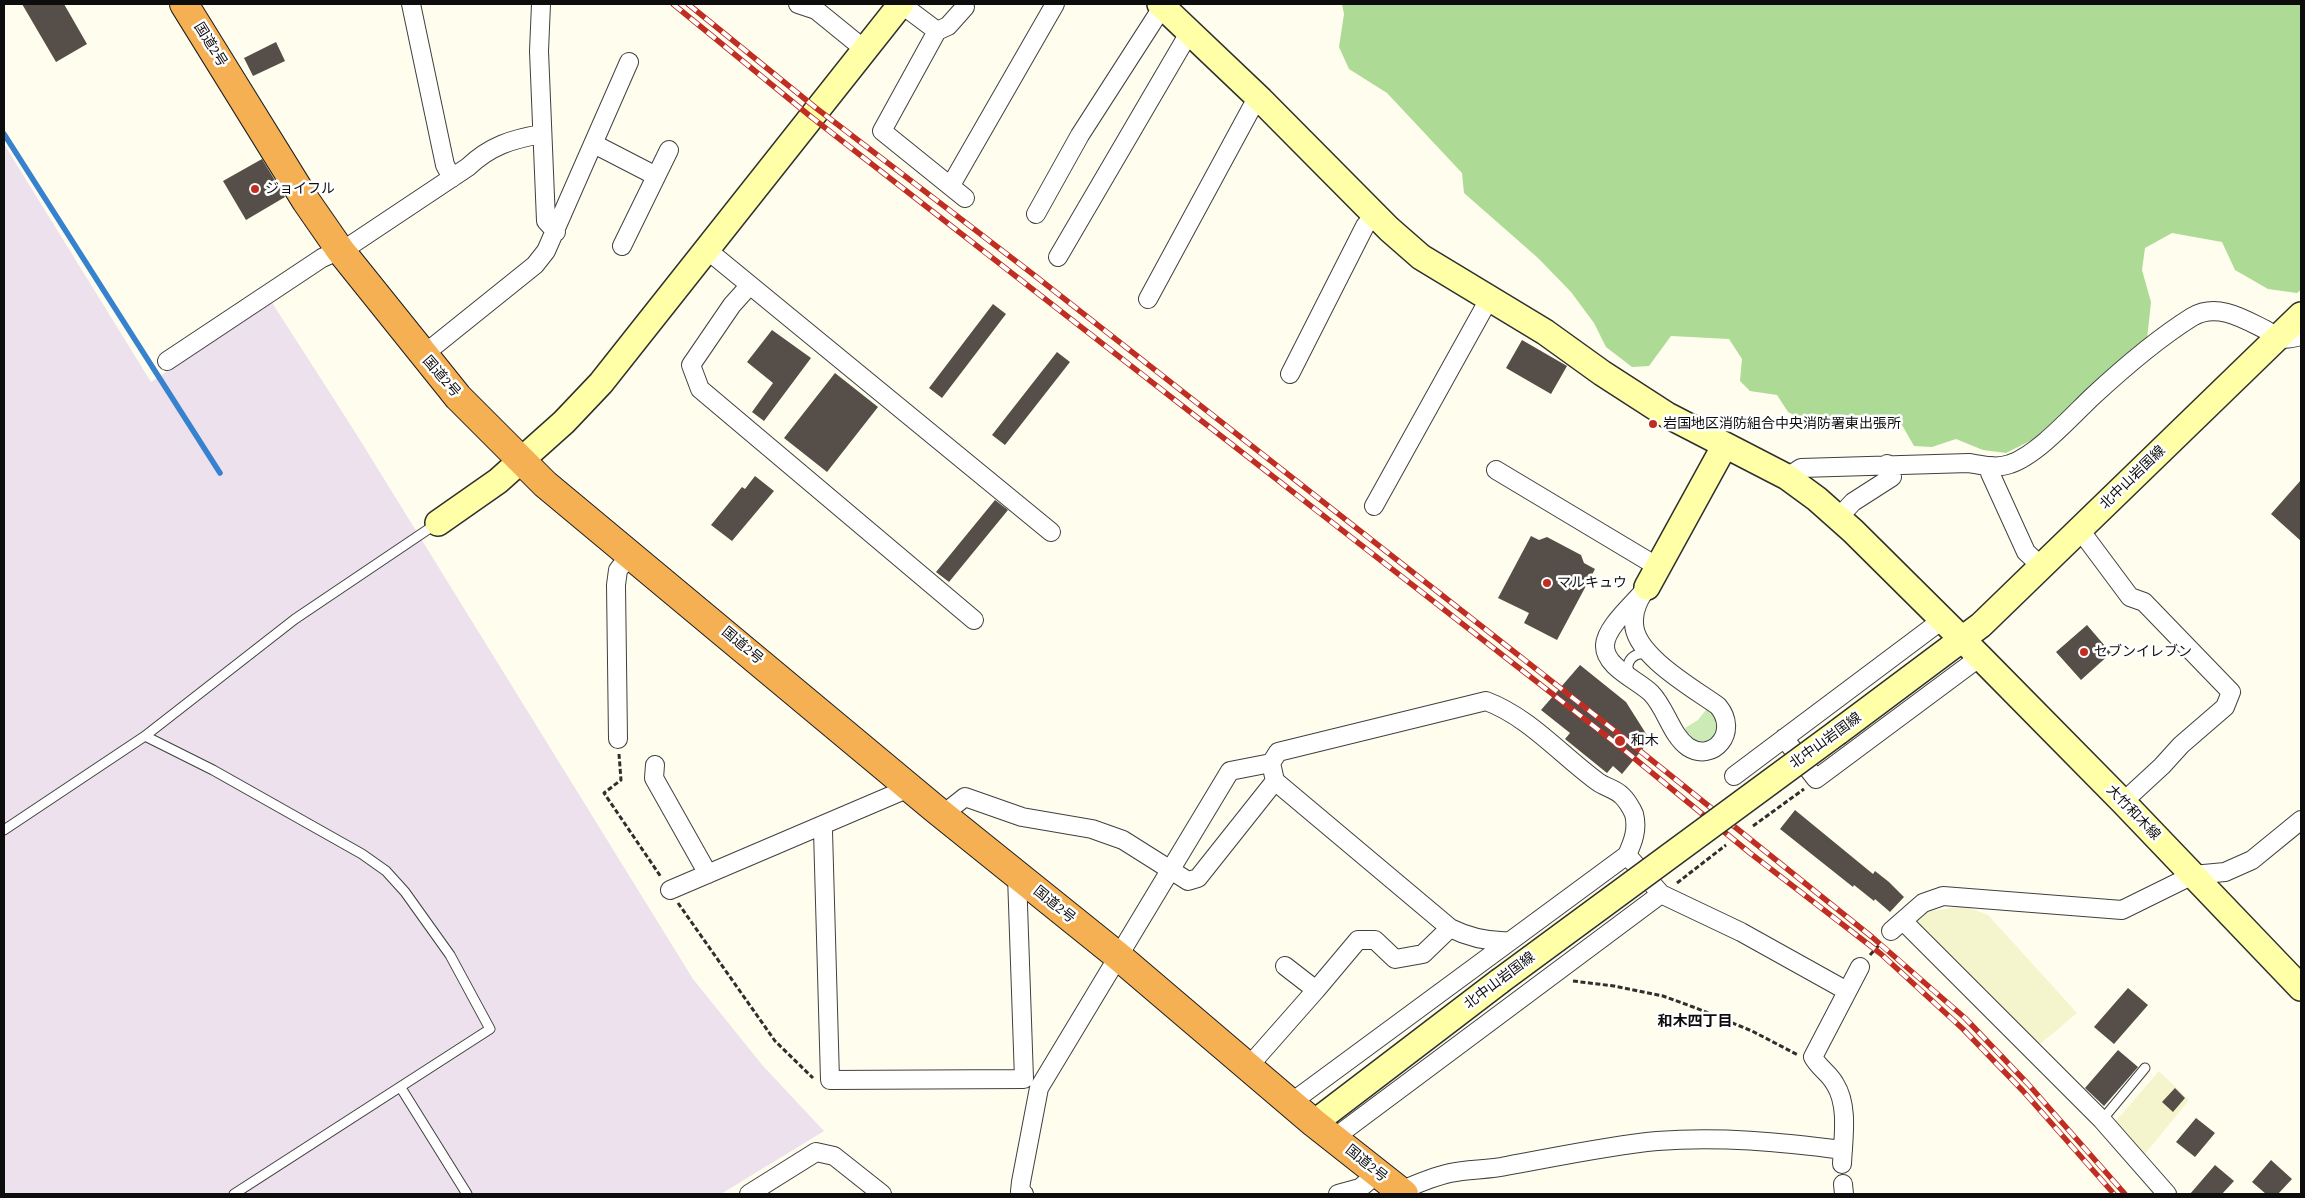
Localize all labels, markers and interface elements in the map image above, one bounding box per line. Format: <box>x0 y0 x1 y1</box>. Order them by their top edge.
street label: 国道2号 <box>190 20 230 70</box>
place label: ジョイフル <box>265 181 335 197</box>
marker: ジョイフル <box>249 183 261 195</box>
street label: 国道2号 <box>419 353 463 401</box>
place label: 岩国地区消防組合中央消防署東出張所 <box>1663 416 1901 432</box>
marker: 岩国地区消防組合中央消防署東出張所 <box>1647 418 1659 430</box>
street label: 北中山岩国線 <box>2097 443 2169 513</box>
place label: マルキュウ <box>1557 575 1627 591</box>
marker: マルキュウ <box>1541 577 1553 589</box>
street label: 国道2号 <box>718 624 766 668</box>
place label: セブンイレブン <box>2094 644 2192 660</box>
marker: セブンイレブン <box>2078 646 2090 658</box>
street label: 北中山岩国線 <box>1787 710 1865 772</box>
place label: 和木 <box>1631 733 1659 749</box>
marker: 和木 <box>1613 734 1627 748</box>
street label: 大竹和木線 <box>2103 782 2163 844</box>
street label: 国道2号 <box>1030 883 1078 927</box>
street label: 北中山岩国線 <box>1461 949 1539 1013</box>
district label: 和木四丁目 <box>1658 1013 1732 1031</box>
street label: 国道2号 <box>1342 1142 1390 1186</box>

